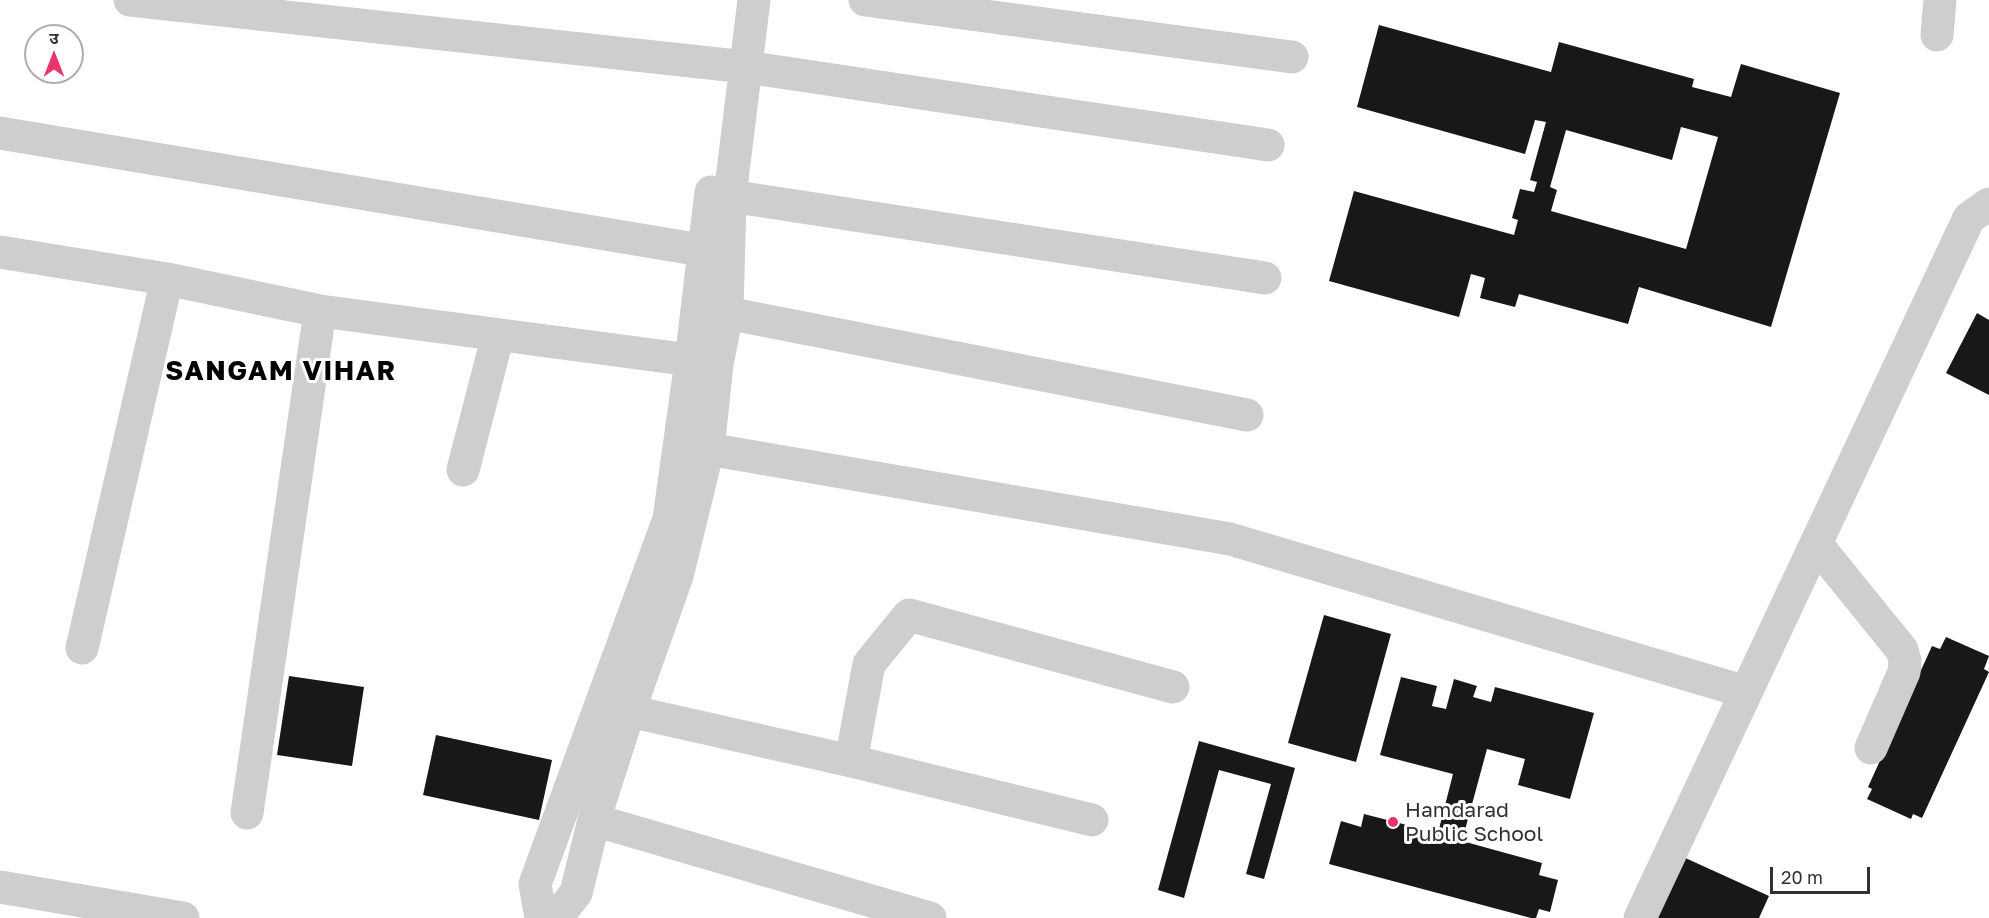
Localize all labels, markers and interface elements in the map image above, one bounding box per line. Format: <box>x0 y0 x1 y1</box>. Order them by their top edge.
north arrow <box>24 24 84 84</box>
text: उ <box>49 28 59 48</box>
district label: SANGAM VIHAR <box>165 355 397 387</box>
place label: Hamdarad Public School <box>1405 797 1543 847</box>
marker: Hamdarad Public School <box>1386 815 1400 829</box>
scale bar <box>1773 855 1874 893</box>
text: 20 m <box>1781 866 1823 888</box>

